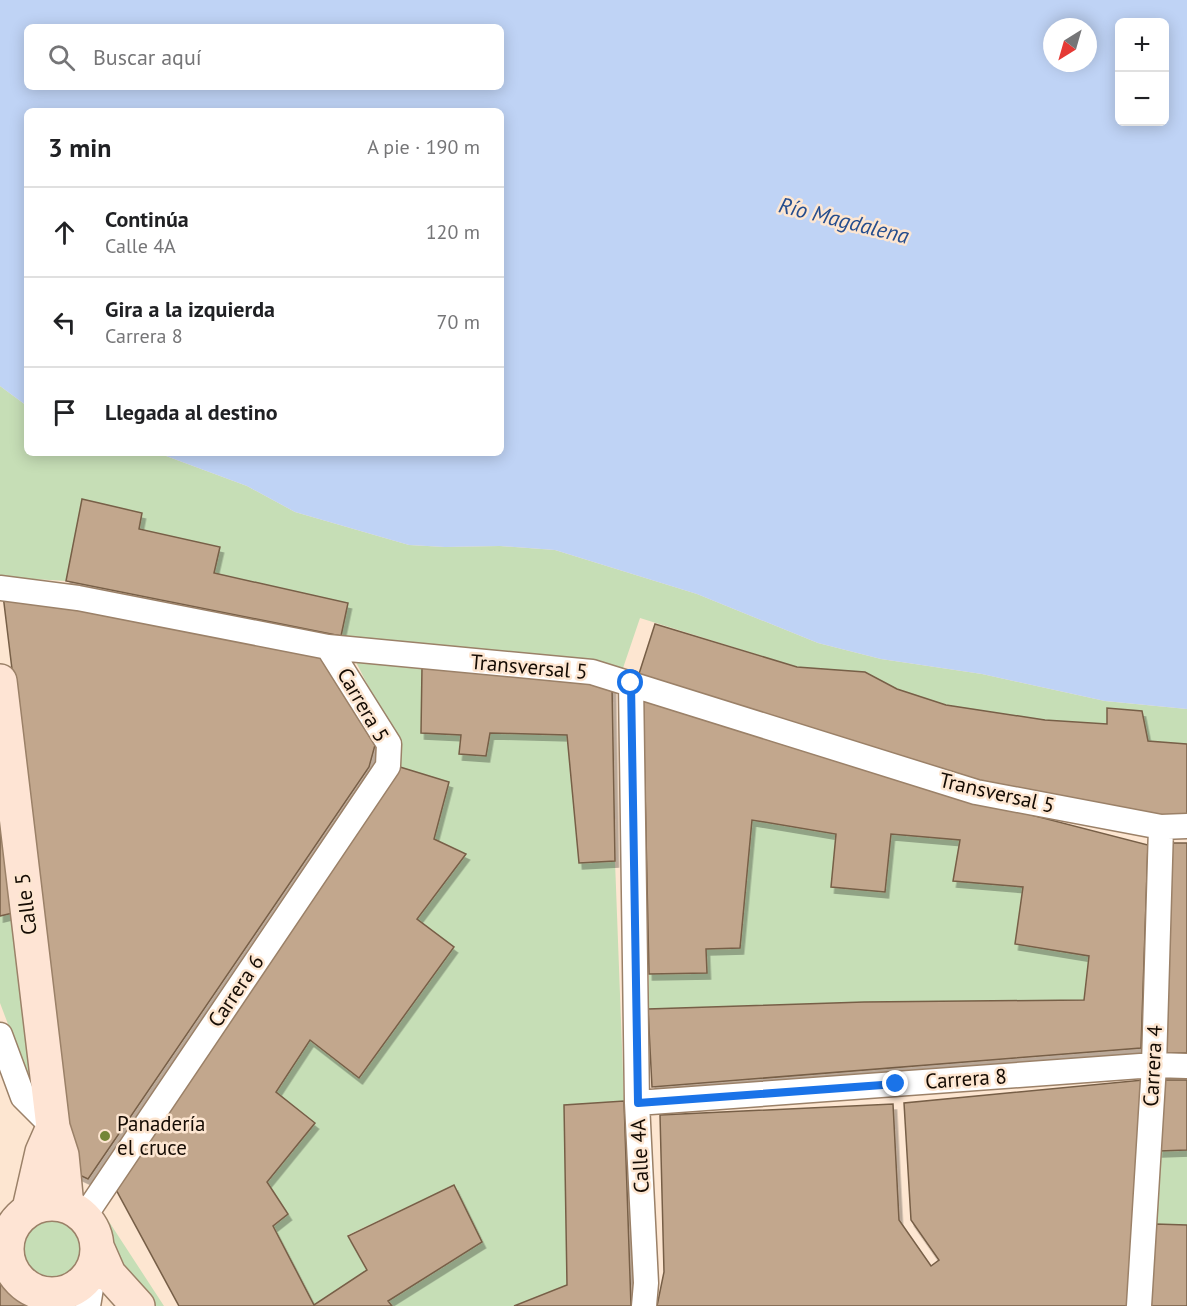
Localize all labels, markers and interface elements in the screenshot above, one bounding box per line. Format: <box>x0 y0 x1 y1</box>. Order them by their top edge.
north arrow <box>1043 18 1097 72</box>
map controls <box>1115 18 1169 126</box>
button: + <box>1115 18 1169 72</box>
search box <box>24 24 504 90</box>
icon: search <box>45 41 78 74</box>
text: Buscar aquí <box>93 43 202 71</box>
button: − <box>1115 72 1169 126</box>
text: 3 min <box>48 131 111 164</box>
text: A pie · 190 m <box>367 134 480 160</box>
water label: Río Magdalena <box>776 190 912 250</box>
text: Continúa <box>105 205 189 233</box>
icon: ahead <box>48 216 81 249</box>
text: 120 m <box>426 219 480 245</box>
text: Calle 4A <box>105 233 176 259</box>
text: Gira a la izquierda <box>105 295 275 323</box>
icon: left <box>48 306 81 339</box>
text: 70 m <box>437 309 480 335</box>
text: Carrera 8 <box>105 323 183 349</box>
icon: arrive <box>48 396 81 429</box>
text: Llegada al destino <box>105 398 278 426</box>
street label: Transversal 5 <box>469 648 589 685</box>
street label: Carrera 5 <box>331 663 396 747</box>
route start <box>617 669 643 695</box>
street label: Transversal 5 <box>937 766 1057 819</box>
street label: Calle 5 <box>8 872 43 936</box>
street label: Carrera 6 <box>202 949 270 1032</box>
street label: Carrera 4 <box>1137 1025 1168 1107</box>
street label: Carrera 8 <box>924 1062 1008 1095</box>
route end <box>882 1070 908 1096</box>
place label: Panadería el cruce <box>117 1110 205 1161</box>
street label: Calle 4A <box>624 1118 655 1194</box>
marker: Panadería el cruce <box>98 1129 112 1143</box>

